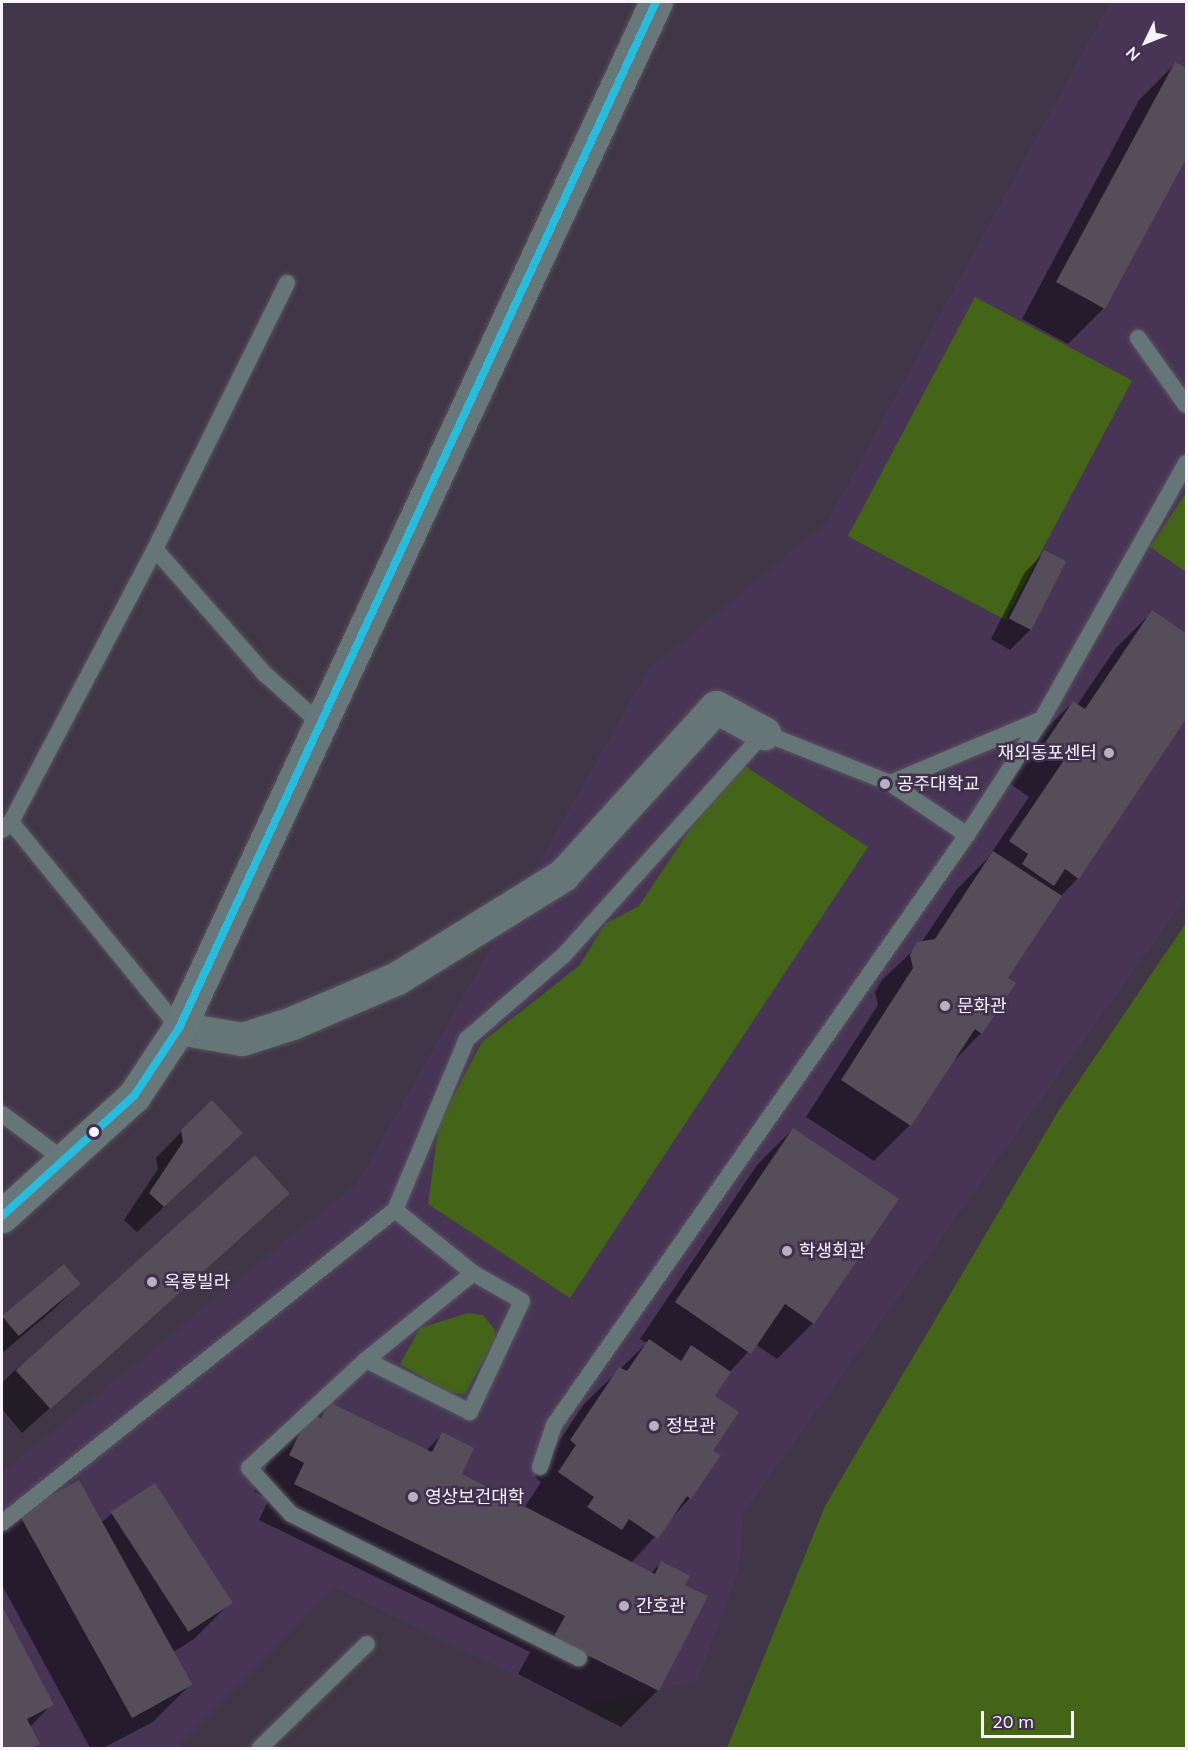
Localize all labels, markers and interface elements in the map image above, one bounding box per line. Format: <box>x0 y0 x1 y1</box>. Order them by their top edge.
north arrow <box>1116 12 1176 72</box>
text: N <box>1121 43 1144 66</box>
place label: 재외동포센터 <box>998 742 1097 764</box>
marker: 재외동포센터 <box>1102 746 1116 760</box>
place label: 공주대학교 <box>897 773 980 795</box>
marker: 공주대학교 <box>878 777 892 791</box>
place label: 문화관 <box>957 995 1007 1017</box>
marker: 문화관 <box>938 999 952 1013</box>
unlabelled marker <box>88 1126 100 1138</box>
place label: 학생회관 <box>799 1240 865 1262</box>
marker: 학생회관 <box>780 1244 794 1258</box>
place label: 옥룡빌라 <box>164 1271 230 1293</box>
marker: 옥룡빌라 <box>145 1275 159 1289</box>
place label: 정보관 <box>666 1415 716 1437</box>
marker: 정보관 <box>647 1419 661 1433</box>
place label: 영상보건대학 <box>425 1486 524 1508</box>
marker: 영상보건대학 <box>406 1490 420 1504</box>
place label: 간호관 <box>636 1595 686 1617</box>
marker: 간호관 <box>617 1599 631 1613</box>
scale bar <box>984 1699 1077 1737</box>
text: 20 m <box>992 1710 1034 1733</box>

